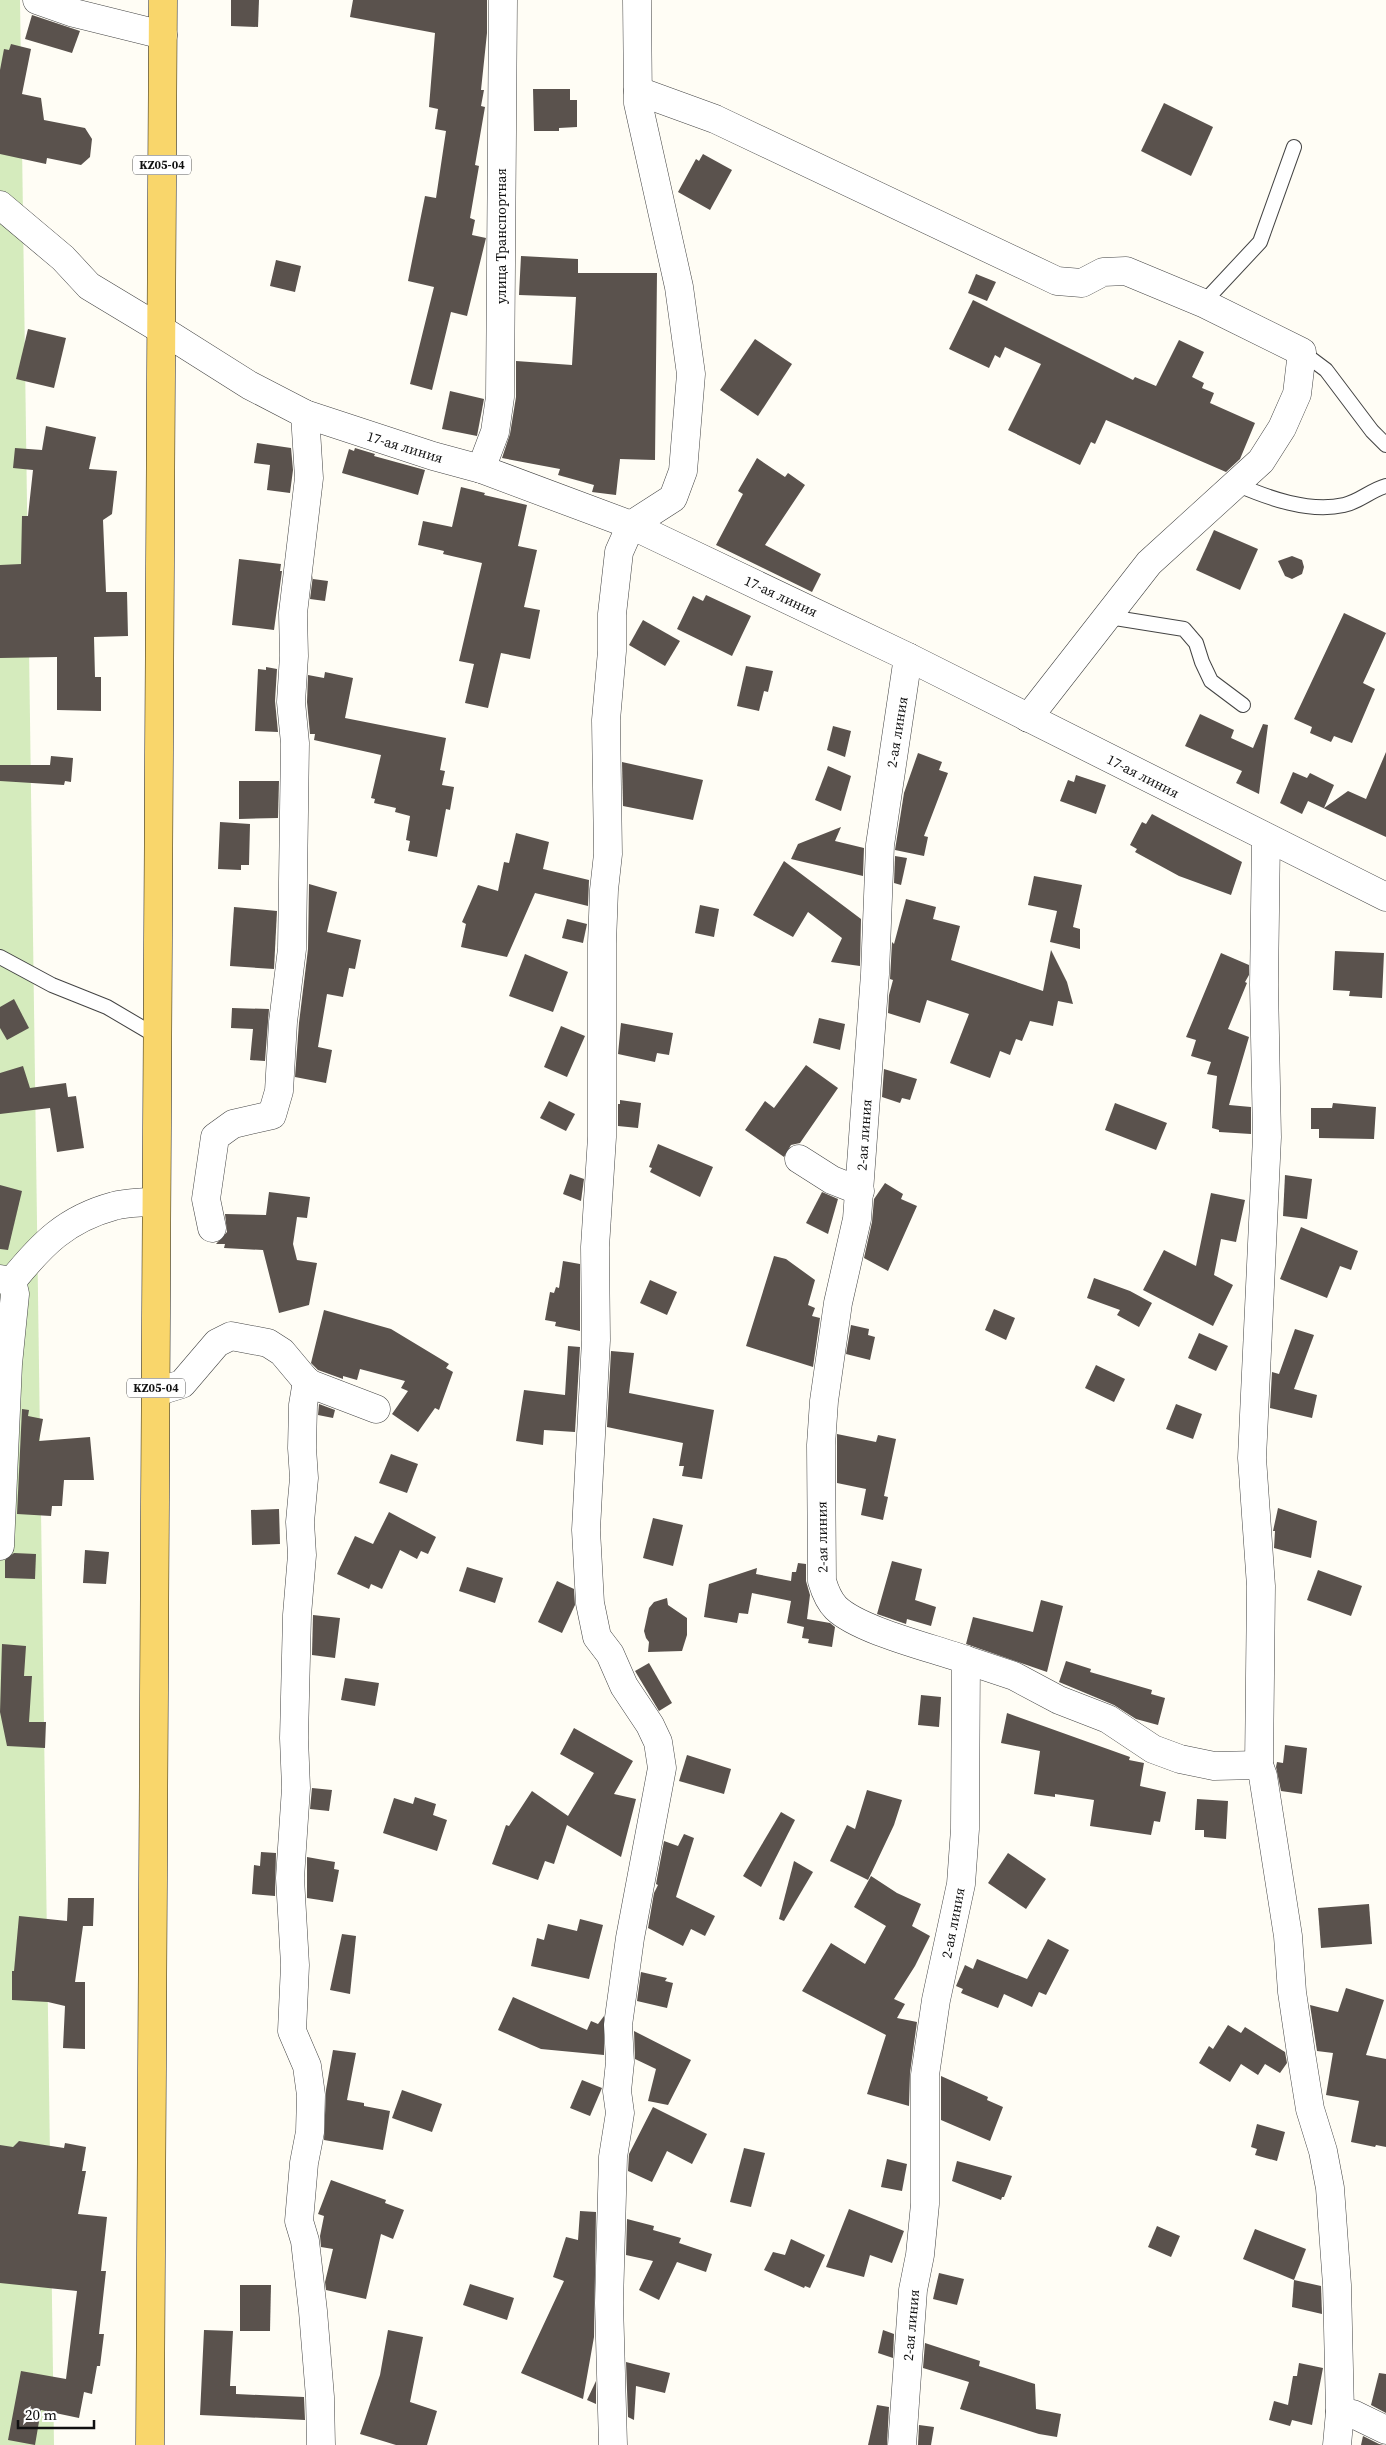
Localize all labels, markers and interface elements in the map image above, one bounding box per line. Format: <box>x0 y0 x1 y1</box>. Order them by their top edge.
road number: KZ05-04 <box>133 156 191 174</box>
street label: улица Транспортная <box>491 168 511 304</box>
street label: 17-ая линия <box>364 426 446 468</box>
street label: 17-ая линия <box>741 570 821 622</box>
street label: 2-ая линия <box>882 695 912 769</box>
street label: 17-ая линия <box>1103 749 1183 803</box>
street label: 2-ая линия <box>852 1099 876 1171</box>
road number: KZ05-04 <box>127 1379 185 1398</box>
street label: 2-ая линия <box>811 1501 833 1573</box>
street label: 2-ая линия <box>936 1886 970 1960</box>
street label: 2-ая линия <box>898 2288 924 2362</box>
scale bar <box>18 2398 94 2430</box>
text: 20 m <box>25 2404 57 2425</box>

